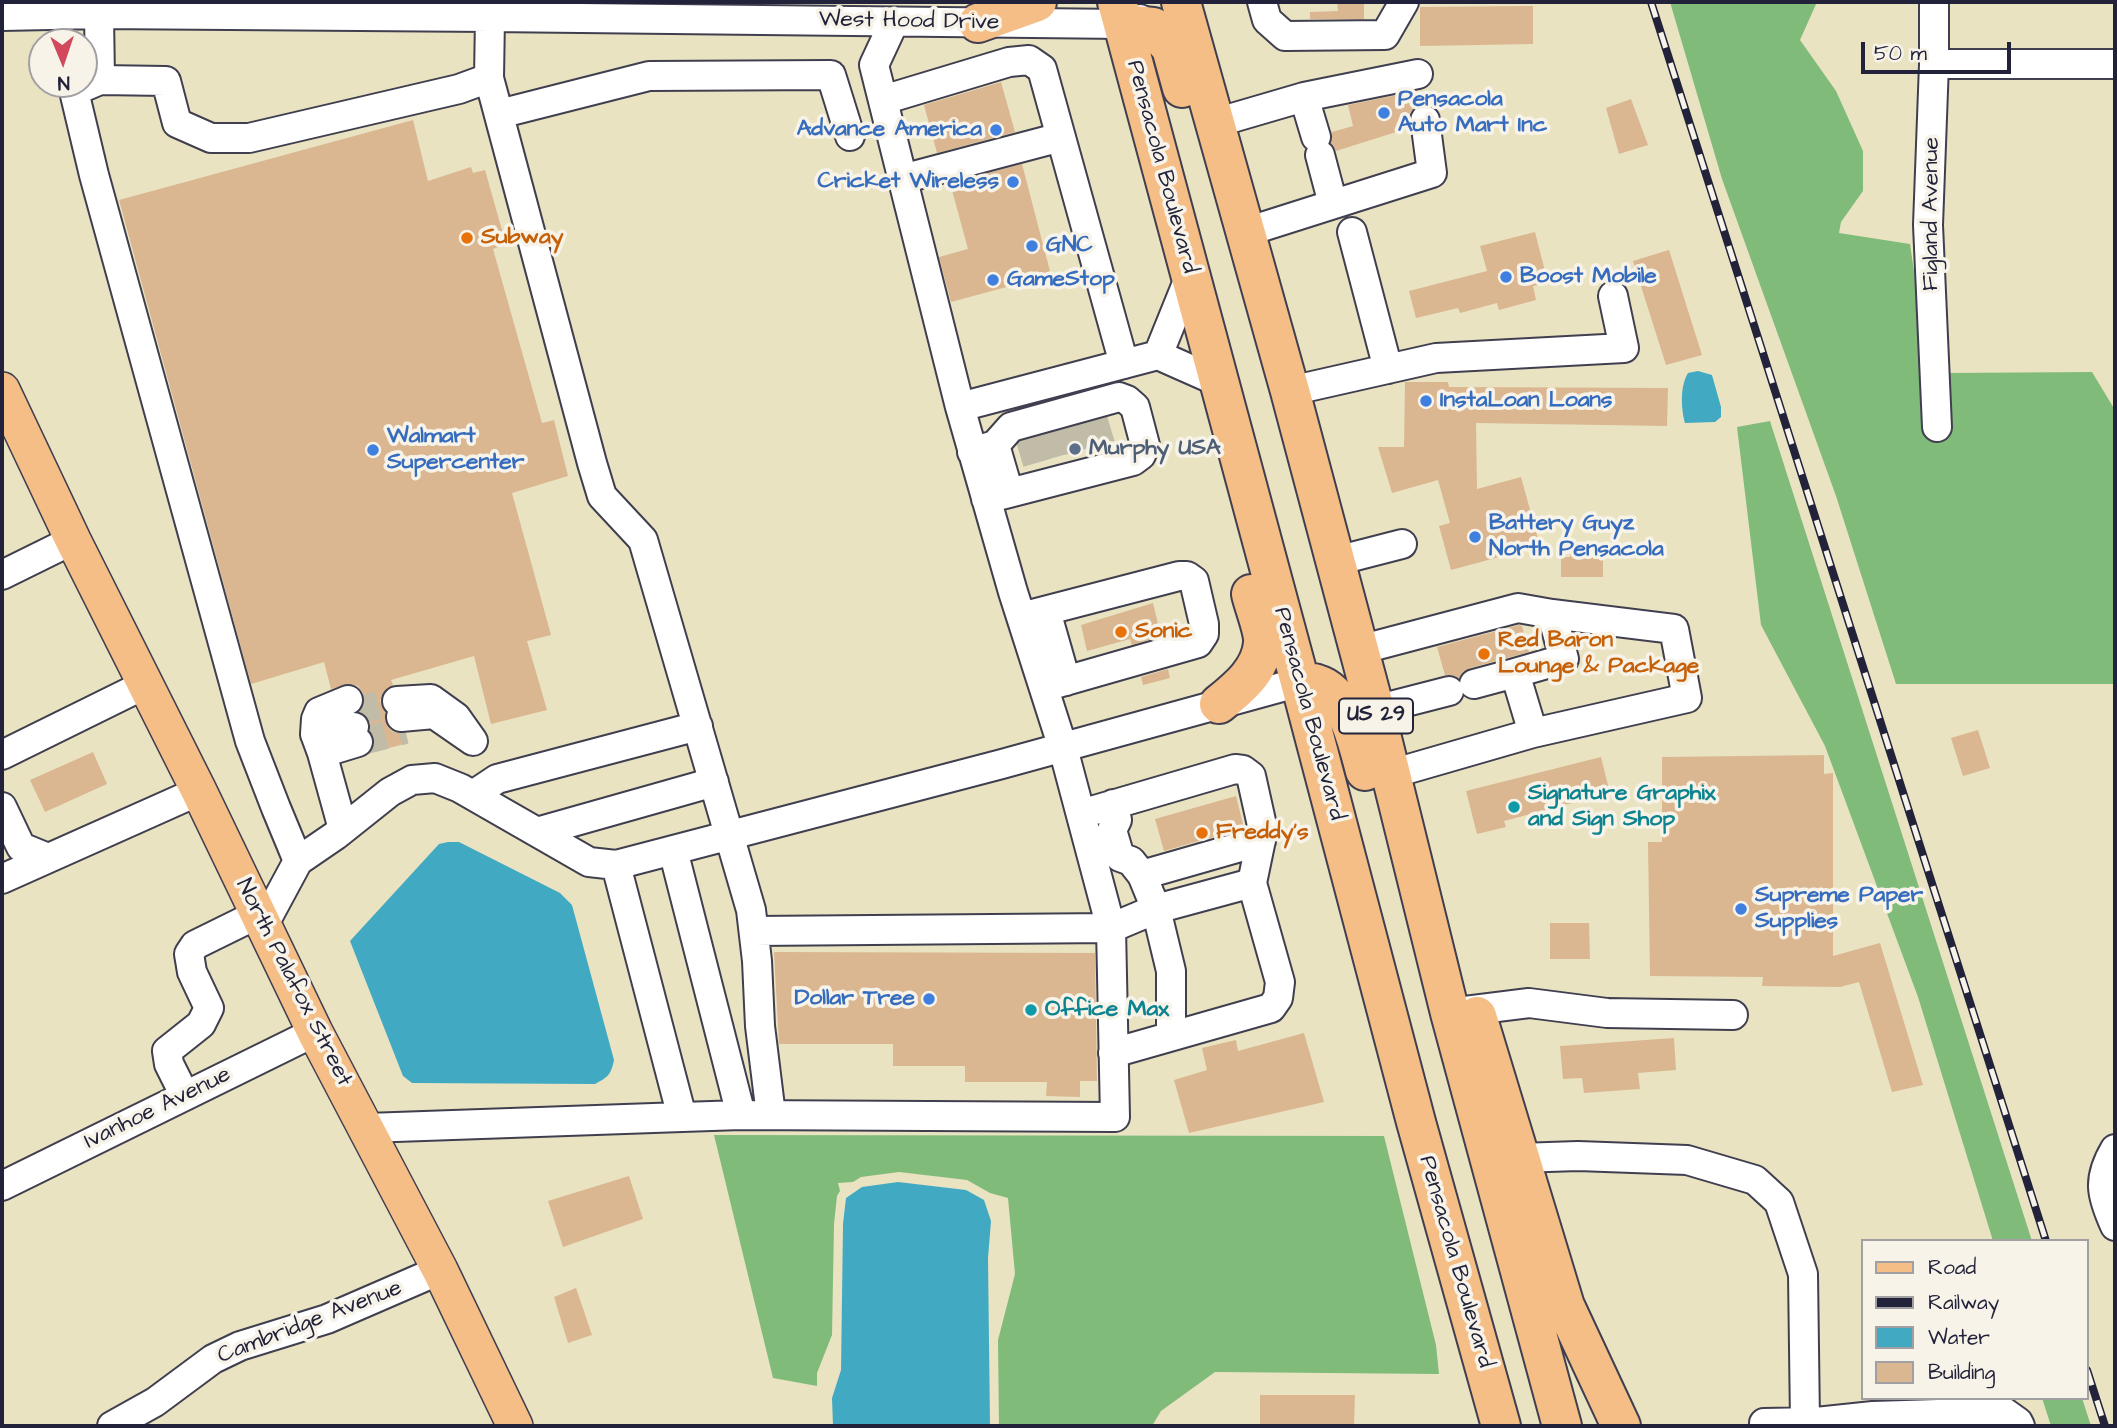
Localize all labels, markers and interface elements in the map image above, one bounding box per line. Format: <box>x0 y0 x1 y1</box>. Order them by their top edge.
street label: West Hood Drive <box>819 7 999 37</box>
north arrow <box>28 28 98 98</box>
scale bar <box>1865 28 2016 72</box>
text: 50 m <box>1874 39 1927 68</box>
street label: Pensacola Boulevard <box>1119 58 1203 276</box>
text: N <box>57 69 70 96</box>
place label: Pensacola Auto Mart Inc <box>1398 86 1547 140</box>
marker: Pensacola Auto Mart Inc <box>1376 105 1392 121</box>
place label: Advance America <box>797 116 982 144</box>
marker: Advance America <box>988 122 1004 138</box>
street label: Figland Avenue <box>1918 137 1946 291</box>
place label: Cricket Wireless <box>818 168 999 196</box>
marker: Cricket Wireless <box>1005 174 1021 190</box>
place label: Subway <box>481 224 563 252</box>
marker: Subway <box>459 230 475 246</box>
place label: GNC <box>1046 232 1093 260</box>
marker: GNC <box>1024 238 1040 254</box>
place label: Boost Mobile <box>1520 263 1657 291</box>
place label: GameStop <box>1007 266 1115 294</box>
marker: Boost Mobile <box>1498 269 1514 285</box>
marker: GameStop <box>985 272 1001 288</box>
place label: InstaLoan Loans <box>1440 387 1612 415</box>
marker: InstaLoan Loans <box>1418 393 1434 409</box>
place label: Walmart Supercenter <box>387 423 524 477</box>
place label: Murphy USA <box>1089 435 1221 463</box>
marker: Murphy USA <box>1067 441 1083 457</box>
marker: Walmart Supercenter <box>365 442 381 458</box>
place label: Battery Guyz North Pensacola <box>1489 510 1664 564</box>
marker: Battery Guyz North Pensacola <box>1467 529 1483 545</box>
street label: Pensacola Boulevard <box>1266 605 1350 823</box>
place label: Sonic <box>1135 618 1192 646</box>
marker: Sonic <box>1113 624 1129 640</box>
place label: Red Baron Lounge & Package <box>1498 627 1699 681</box>
marker: Red Baron Lounge & Package <box>1476 646 1492 662</box>
road number: US 29 <box>1339 698 1413 734</box>
place label: Signature Graphix and Sign Shop <box>1528 780 1715 834</box>
marker: Signature Graphix and Sign Shop <box>1506 799 1522 815</box>
place label: Freddy's <box>1216 819 1309 847</box>
marker: Freddy's <box>1194 825 1210 841</box>
street label: North Palafox Street <box>229 875 357 1091</box>
place label: Supreme Paper Supplies <box>1755 882 1923 936</box>
marker: Supreme Paper Supplies <box>1733 901 1749 917</box>
place label: Dollar Tree <box>794 985 915 1013</box>
marker: Dollar Tree <box>921 991 937 1007</box>
place label: Office Max <box>1045 996 1169 1024</box>
marker: Office Max <box>1023 1002 1039 1018</box>
street label: Ivanhoe Avenue <box>80 1062 236 1156</box>
street label: Pensacola Boulevard <box>1412 1153 1498 1371</box>
legend <box>1862 1239 2089 1400</box>
text: Road <box>1928 1253 1976 1282</box>
street label: Cambridge Avenue <box>214 1275 406 1371</box>
text: Railway <box>1928 1288 1999 1317</box>
text: Water <box>1928 1323 1990 1352</box>
text: Building <box>1928 1358 1995 1387</box>

